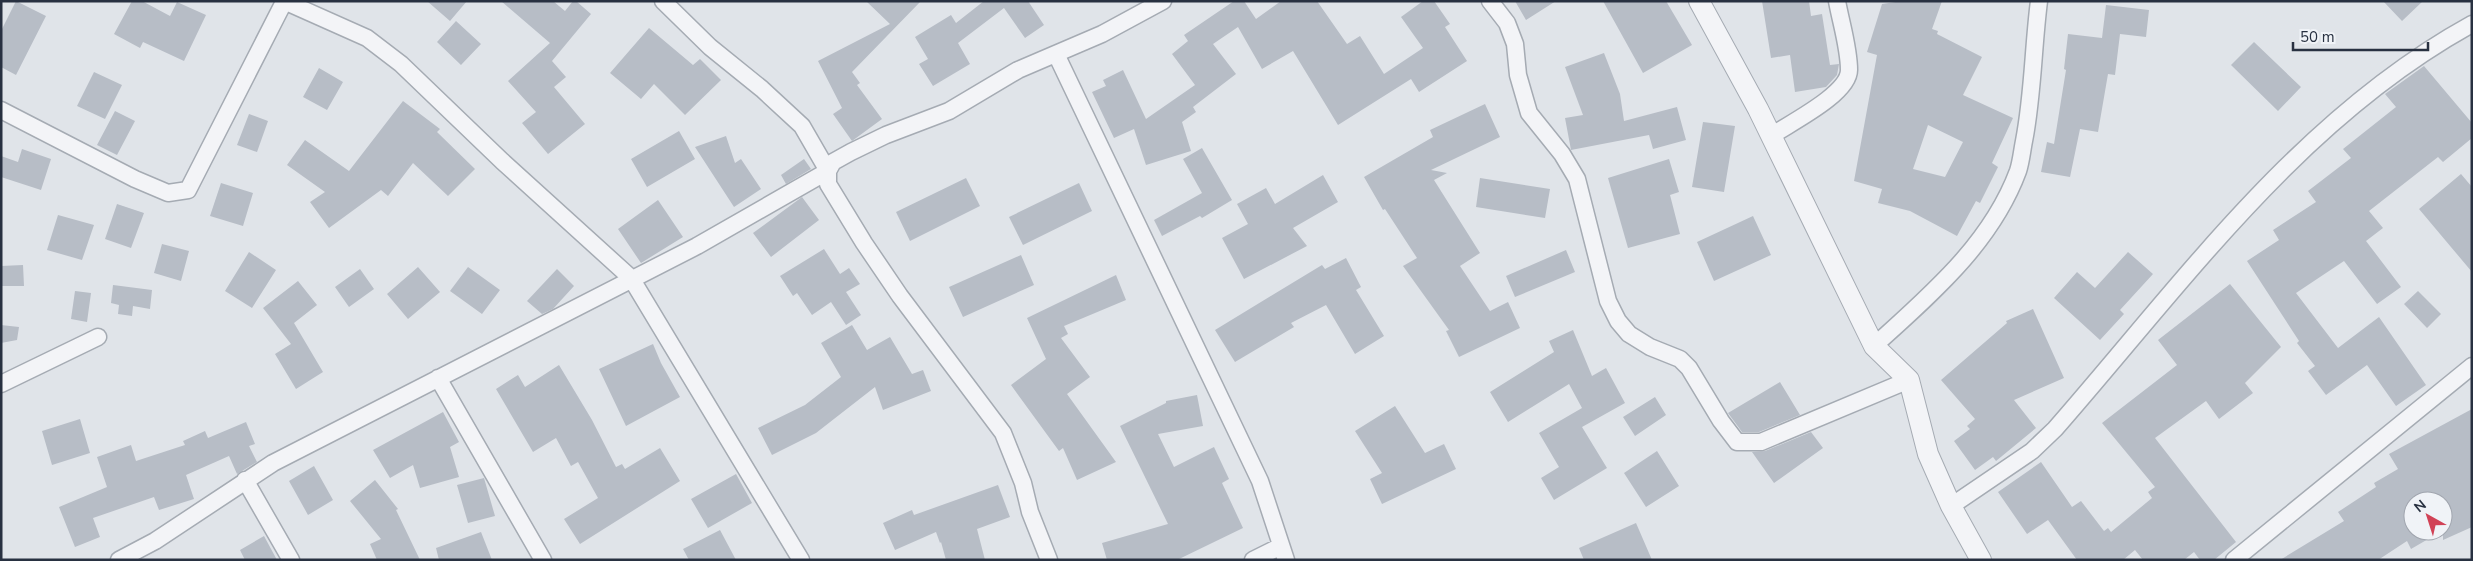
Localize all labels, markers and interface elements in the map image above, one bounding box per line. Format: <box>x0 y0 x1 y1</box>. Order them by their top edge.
scale bar <box>2293 20 2428 52</box>
text: 50 m <box>2300 27 2335 47</box>
north arrow <box>2403 491 2453 541</box>
text: N <box>2410 496 2430 517</box>

